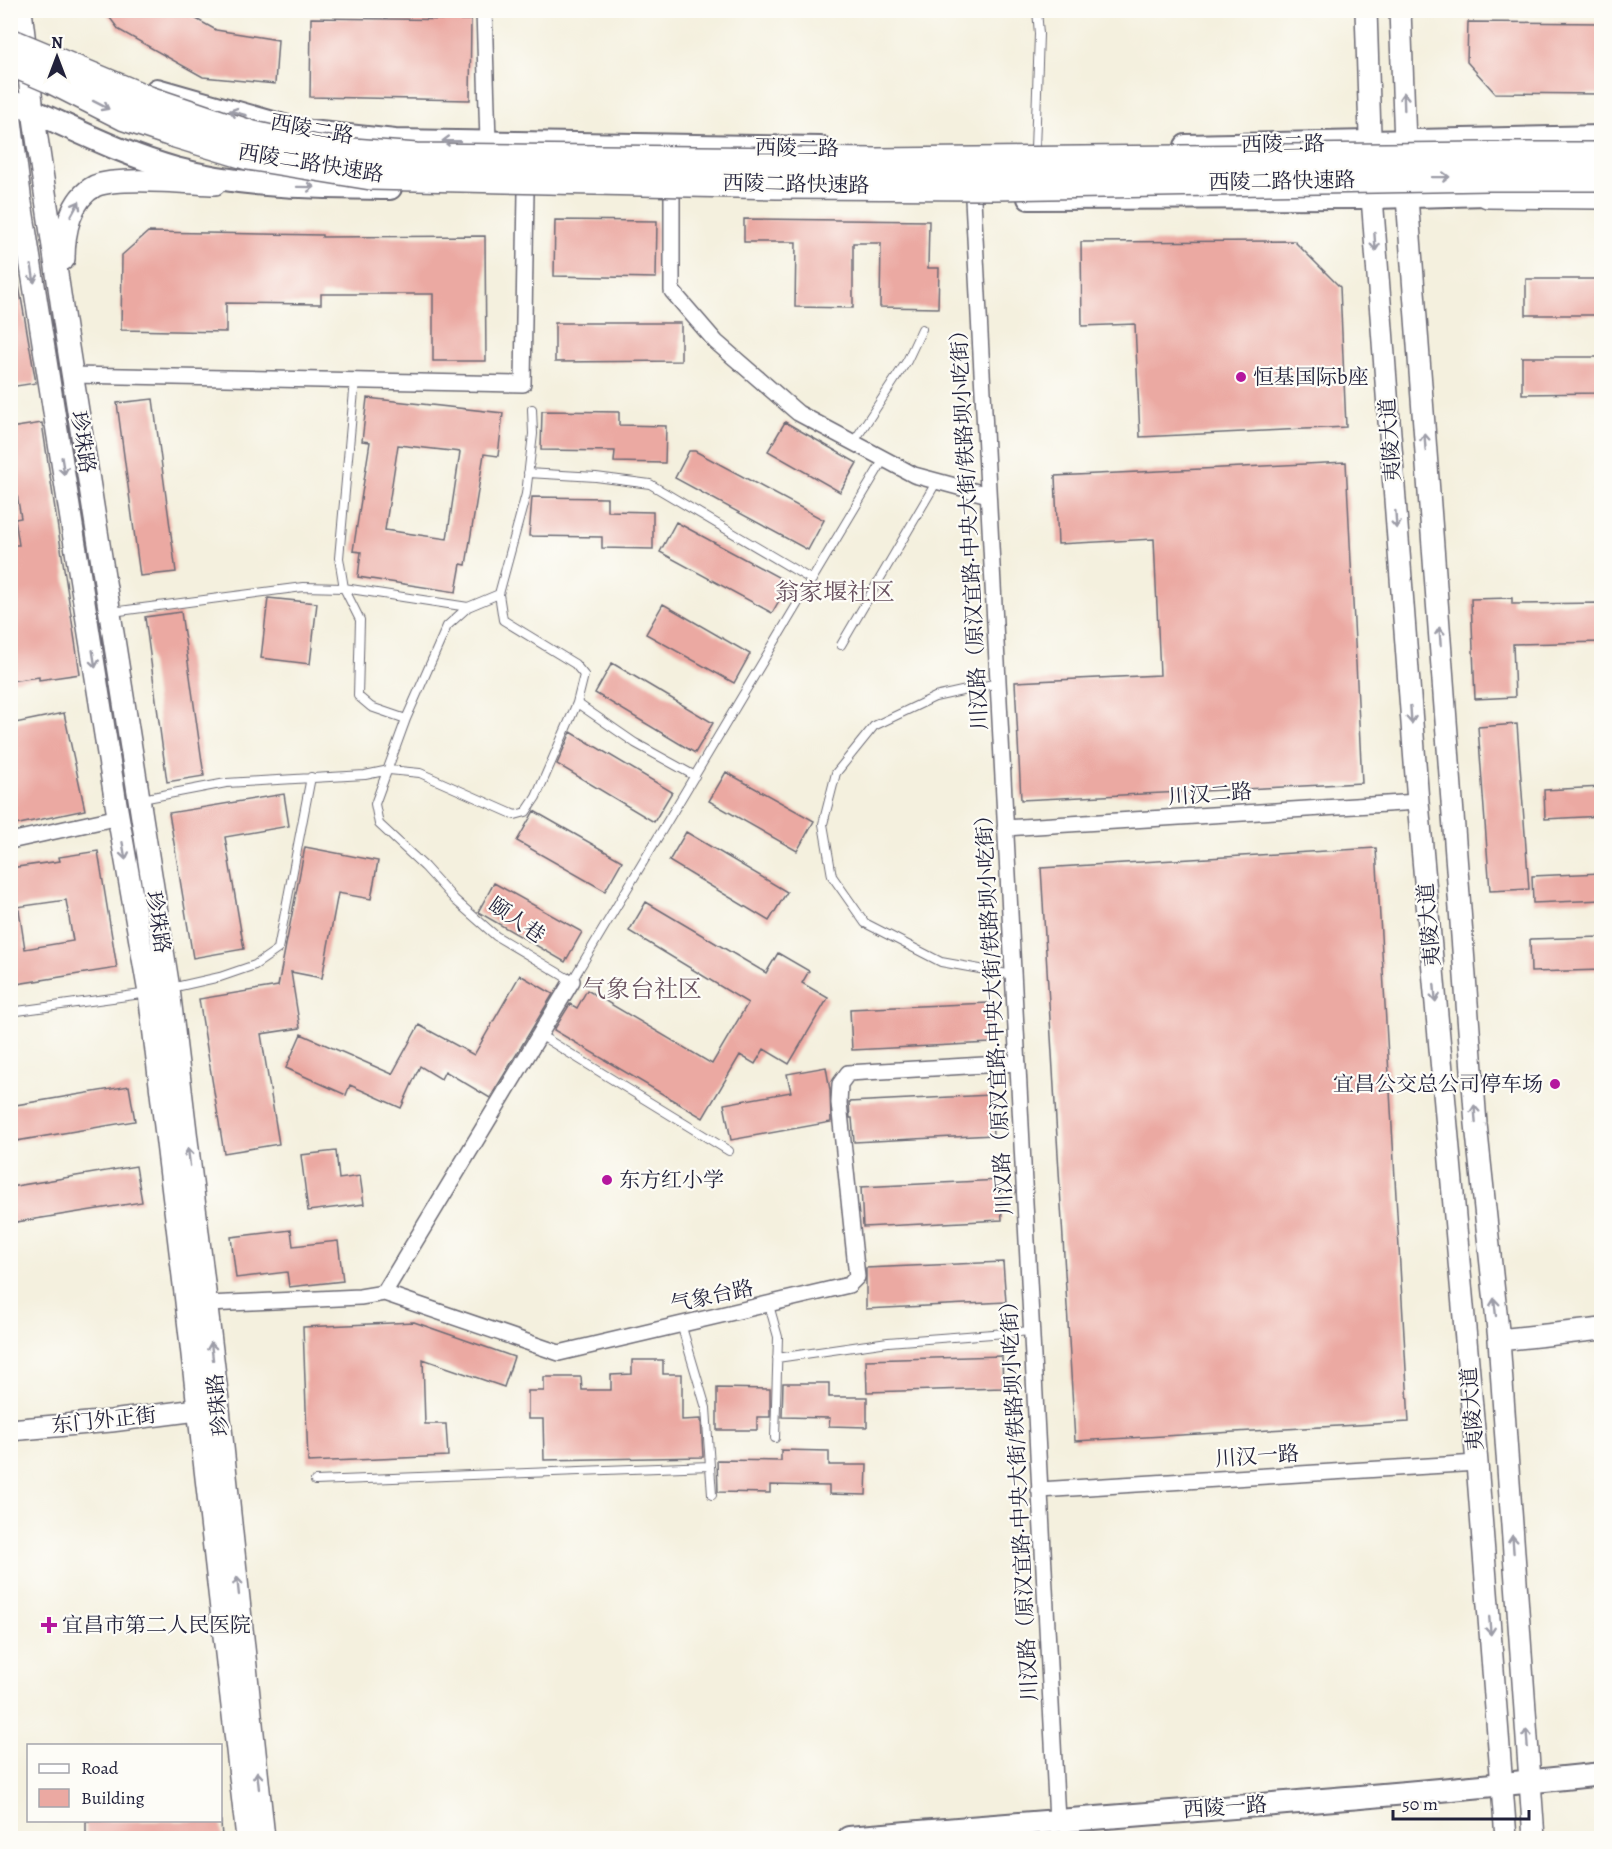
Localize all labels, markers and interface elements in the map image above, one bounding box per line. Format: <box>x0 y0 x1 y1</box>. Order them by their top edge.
north arrow <box>27 27 87 87</box>
text: N <box>51 32 63 54</box>
one-way arrow <box>1398 91 1409 111</box>
one-way arrow <box>92 100 110 111</box>
one-way arrow <box>229 107 248 118</box>
street label: 西陵二路 <box>268 108 356 150</box>
street label: 西陵二路 <box>1241 129 1325 159</box>
street label: 西陵二路 <box>755 133 839 163</box>
one-way arrow <box>442 136 462 147</box>
street label: 西陵二路快速路 <box>236 138 386 188</box>
street label: 西陵二路快速路 <box>1208 166 1356 196</box>
street label: 西陵二路快速路 <box>722 169 870 199</box>
one-way arrow <box>1430 172 1450 183</box>
one-way arrow <box>295 181 315 193</box>
one-way arrow <box>70 201 82 218</box>
one-way arrow <box>1370 231 1381 251</box>
one-way arrow <box>27 263 38 283</box>
street label: 川汉路（原汉宜路·中央大街/铁路坝小吃街） <box>944 319 994 731</box>
place label: 恒基国际b座 <box>1253 363 1369 391</box>
marker: 恒基国际b座 <box>1234 370 1248 384</box>
street label: 夷陵大道 <box>1373 397 1407 483</box>
street label: 珍珠路 <box>64 409 102 475</box>
one-way arrow <box>1420 432 1431 452</box>
one-way arrow <box>58 456 69 476</box>
one-way arrow <box>1391 510 1402 530</box>
district label: 翁家堰社区 <box>775 576 895 608</box>
one-way arrow <box>1434 627 1445 647</box>
one-way arrow <box>88 648 99 668</box>
one-way arrow <box>1406 704 1417 724</box>
street label: 川汉二路 <box>1167 777 1253 811</box>
street label: 川汉路（原汉宜路·中央大街/铁路坝小吃街） <box>969 804 1019 1216</box>
one-way arrow <box>119 841 130 861</box>
street label: 夷陵大道 <box>1411 882 1447 968</box>
street label: 珍珠路 <box>139 889 177 955</box>
street label: 颐人巷 <box>483 890 551 950</box>
district label: 气象台社区 <box>582 973 702 1005</box>
one-way arrow <box>1430 982 1441 1002</box>
place label: 宜昌公交总公司停车场 <box>1333 1070 1543 1098</box>
marker: 宜昌公交总公司停车场 <box>1548 1077 1562 1091</box>
one-way arrow <box>1469 1104 1480 1124</box>
one-way arrow <box>184 1148 195 1168</box>
place label: 东方红小学 <box>619 1166 724 1194</box>
marker: 东方红小学 <box>600 1173 614 1187</box>
street label: 气象台路 <box>668 1274 756 1318</box>
street label: 川汉路（原汉宜路·中央大街/铁路坝小吃街） <box>994 1290 1044 1702</box>
one-way arrow <box>1489 1298 1500 1318</box>
one-way arrow <box>206 1341 217 1361</box>
street label: 夷陵大道 <box>1454 1366 1490 1452</box>
street label: 珍珠路 <box>201 1372 235 1438</box>
street label: 东门外正街 <box>50 1401 158 1439</box>
street label: 川汉一路 <box>1214 1439 1300 1473</box>
one-way arrow <box>1507 1534 1518 1554</box>
one-way arrow <box>232 1577 243 1597</box>
place label: 宜昌市第二人民医院 <box>62 1611 251 1639</box>
marker: 宜昌市第二人民医院 <box>40 1616 58 1634</box>
one-way arrow <box>1485 1616 1496 1636</box>
one-way arrow <box>1521 1729 1532 1749</box>
legend <box>27 1744 222 1822</box>
text: Road <box>81 1756 119 1780</box>
one-way arrow <box>252 1771 263 1791</box>
scale bar <box>1393 1783 1530 1821</box>
text: Building <box>81 1786 145 1810</box>
street label: 西陵一路 <box>1182 1790 1268 1824</box>
text: 50 m <box>1402 1792 1438 1816</box>

